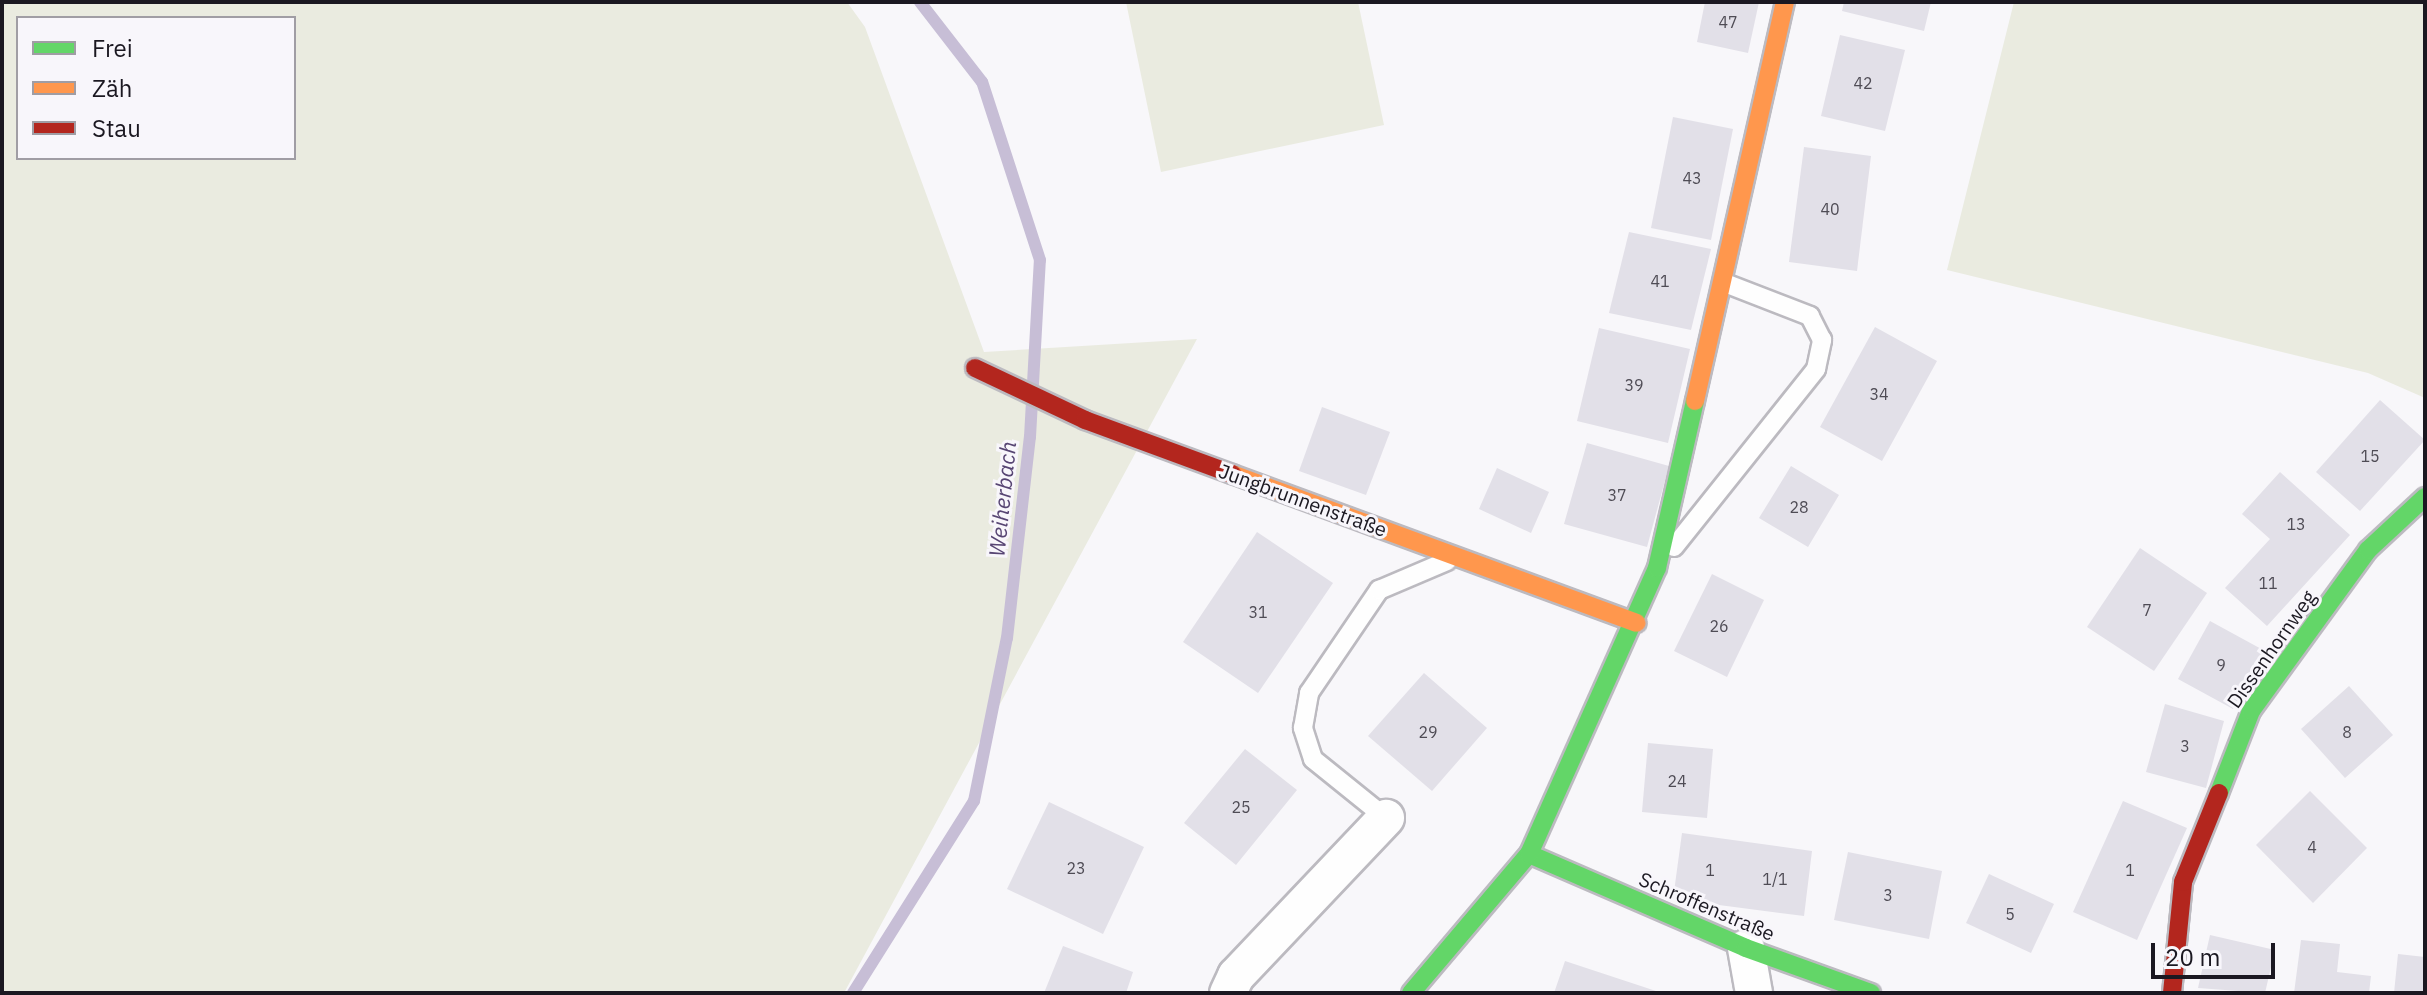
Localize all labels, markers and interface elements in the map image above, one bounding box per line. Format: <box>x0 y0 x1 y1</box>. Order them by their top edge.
house number: 47 <box>1718 12 1738 32</box>
legend <box>16 16 296 160</box>
text: Frei <box>92 32 133 64</box>
text: Zäh <box>92 72 132 104</box>
house number: 42 <box>1853 73 1873 93</box>
text: Stau <box>92 112 141 144</box>
house number: 43 <box>1682 168 1702 188</box>
house number: 40 <box>1820 199 1840 219</box>
house number: 41 <box>1650 271 1670 291</box>
house number: 39 <box>1624 375 1644 395</box>
house number: 34 <box>1869 384 1889 404</box>
water label: Weiherbach <box>983 440 1021 558</box>
house number: 15 <box>2360 446 2380 466</box>
street label: Jungbrunnenstraße <box>1216 458 1390 542</box>
house number: 37 <box>1607 485 1627 505</box>
house number: 28 <box>1789 497 1809 517</box>
house number: 13 <box>2286 514 2306 534</box>
house number: 11 <box>2258 573 2278 593</box>
street label: Dissenhornweg <box>2222 586 2320 712</box>
house number: 7 <box>2142 600 2152 620</box>
house number: 31 <box>1248 602 1268 622</box>
house number: 26 <box>1709 616 1729 636</box>
house number: 9 <box>2216 655 2226 675</box>
house number: 29 <box>1418 722 1438 742</box>
house number: 8 <box>2342 722 2352 742</box>
house number: 3 <box>2180 736 2190 756</box>
house number: 24 <box>1667 771 1687 791</box>
house number: 25 <box>1231 797 1251 817</box>
house number: 4 <box>2307 837 2317 857</box>
house number: 23 <box>1066 858 1086 878</box>
house number: 1 <box>1705 860 1715 880</box>
house number: 1 <box>2125 860 2135 880</box>
street label: Schroffenstraße <box>1636 867 1778 945</box>
house number: 1/1 <box>1762 869 1788 889</box>
house number: 3 <box>1883 885 1893 905</box>
house number: 5 <box>2005 904 2015 924</box>
scale bar <box>2155 927 2279 977</box>
text: 20 m <box>2165 941 2220 973</box>

